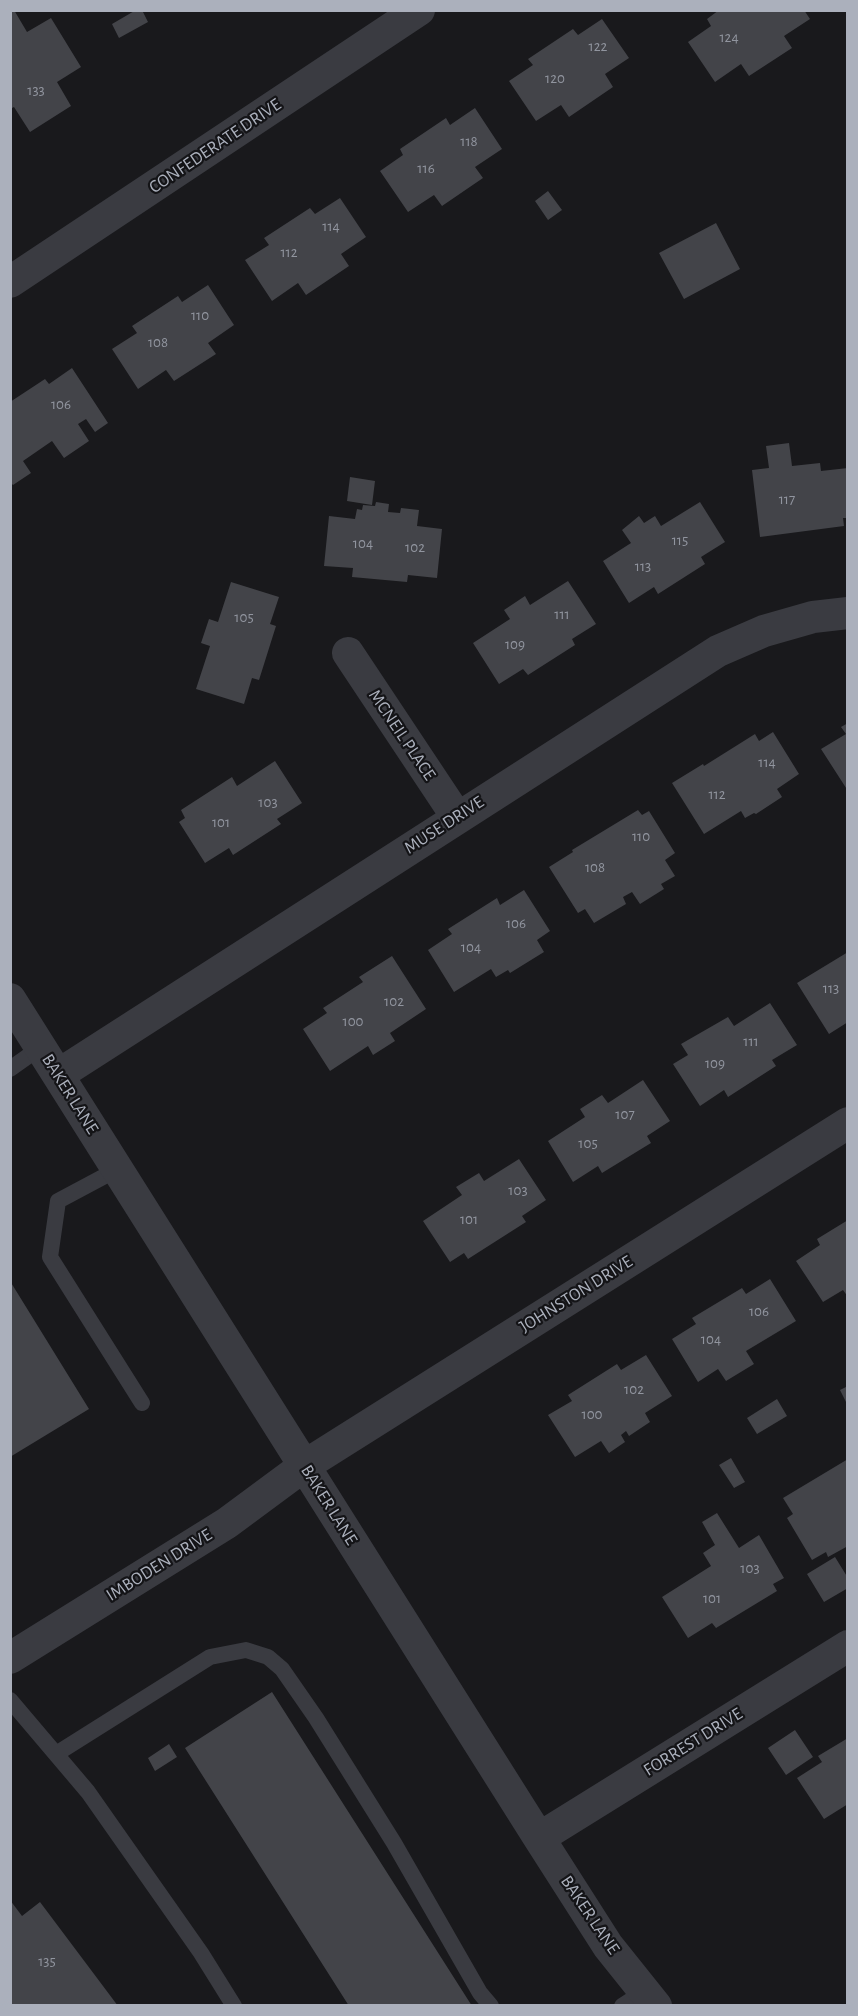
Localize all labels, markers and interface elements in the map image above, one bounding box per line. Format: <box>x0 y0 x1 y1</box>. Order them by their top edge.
house number: 124 <box>719 28 739 46</box>
house number: 122 <box>589 37 607 55</box>
house number: 120 <box>545 69 565 87</box>
house number: 133 <box>27 81 45 99</box>
street label: CONFEDERATE DRIVE <box>145 94 285 198</box>
house number: 118 <box>460 132 478 150</box>
house number: 116 <box>417 159 435 177</box>
house number: 114 <box>322 217 340 235</box>
house number: 112 <box>280 243 298 261</box>
house number: 110 <box>191 306 209 324</box>
house number: 108 <box>148 333 168 351</box>
house number: 106 <box>51 395 71 413</box>
house number: 117 <box>779 490 795 508</box>
house number: 115 <box>672 531 688 549</box>
house number: 104 <box>353 534 373 552</box>
house number: 102 <box>405 538 425 556</box>
house number: 113 <box>635 557 651 575</box>
house number: 111 <box>554 605 570 623</box>
house number: 105 <box>234 608 254 626</box>
house number: 109 <box>505 635 525 653</box>
street label: MCNEIL PLACE <box>364 685 440 785</box>
house number: 114 <box>758 753 776 771</box>
house number: 112 <box>708 785 726 803</box>
street label: MUSE DRIVE <box>400 791 488 859</box>
house number: 103 <box>258 793 278 811</box>
house number: 101 <box>212 813 230 831</box>
house number: 110 <box>632 827 650 845</box>
house number: 108 <box>585 858 605 876</box>
house number: 106 <box>506 914 526 932</box>
house number: 104 <box>461 938 481 956</box>
house number: 113 <box>823 979 839 997</box>
house number: 102 <box>384 992 404 1010</box>
house number: 100 <box>343 1012 363 1030</box>
house number: 111 <box>743 1032 759 1050</box>
street label: BAKER LANE <box>37 1050 103 1138</box>
house number: 109 <box>705 1054 725 1072</box>
house number: 107 <box>615 1105 635 1123</box>
house number: 105 <box>578 1134 598 1152</box>
house number: 103 <box>508 1181 528 1199</box>
house number: 101 <box>460 1210 478 1228</box>
street label: JOHNSTON DRIVE <box>515 1251 637 1337</box>
house number: 106 <box>749 1302 769 1320</box>
house number: 104 <box>701 1330 721 1348</box>
house number: 102 <box>624 1380 644 1398</box>
house number: 100 <box>582 1405 602 1423</box>
street label: BAKER LANE <box>296 1461 362 1549</box>
street label: IMBODEN DRIVE <box>102 1524 216 1606</box>
house number: 103 <box>740 1559 760 1577</box>
house number: 101 <box>703 1589 721 1607</box>
street label: FORREST DRIVE <box>639 1703 747 1781</box>
street label: BAKER LANE <box>556 1871 624 1959</box>
house number: 135 <box>38 1952 56 1970</box>

